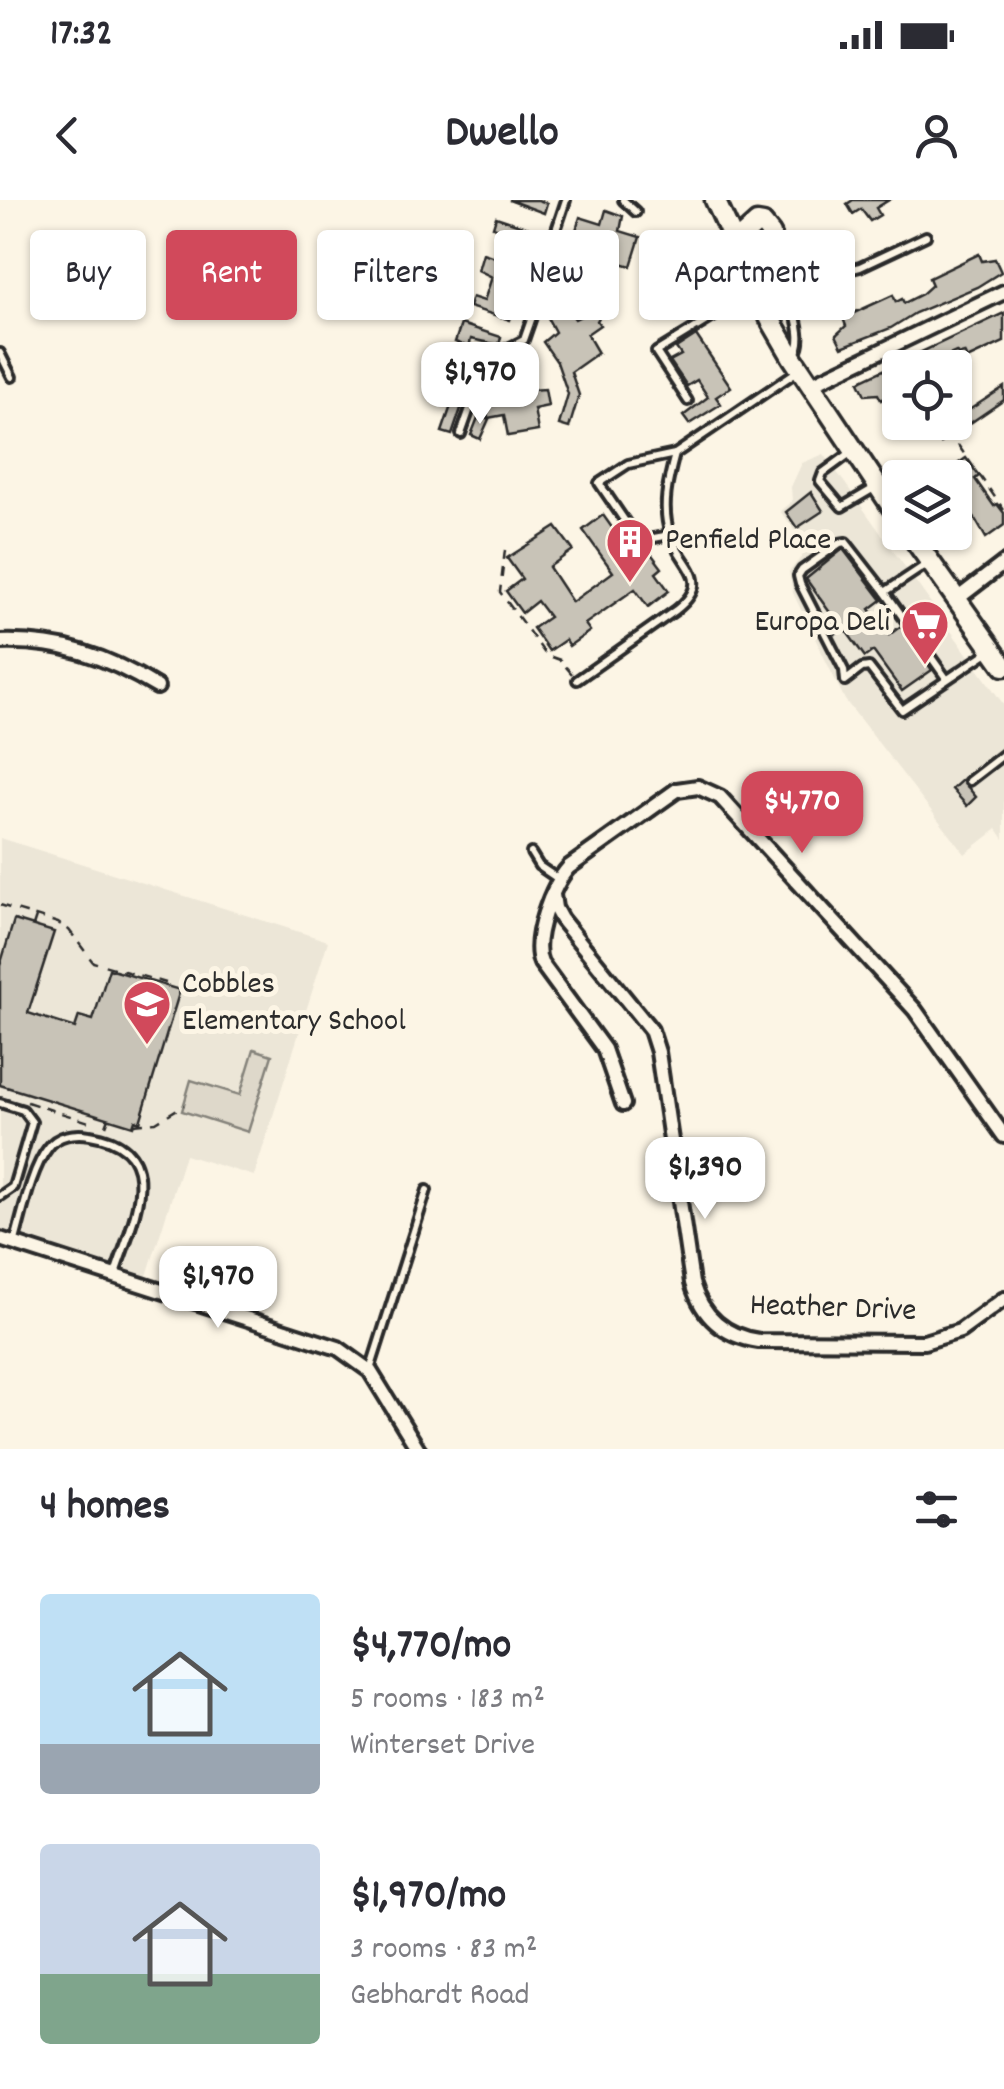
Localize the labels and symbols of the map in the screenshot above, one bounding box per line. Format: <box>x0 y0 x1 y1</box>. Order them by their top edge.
pin: $1,970 <box>399 342 561 427</box>
building icon: Penfield Place <box>604 516 656 584</box>
place label: Penfield Place <box>665 519 831 565</box>
supermarket icon: Europa Deli <box>899 598 951 666</box>
place label: Europa Deli <box>754 601 890 647</box>
pin: $4,770 <box>721 771 883 856</box>
place label: Cobbles Elementary School <box>182 963 406 1046</box>
school or university icon: Cobbles Elementary School <box>121 978 173 1046</box>
pin: $1,390 <box>624 1137 786 1222</box>
pin: $1,970 <box>137 1246 299 1331</box>
street label: Heather Drive <box>749 1284 917 1336</box>

